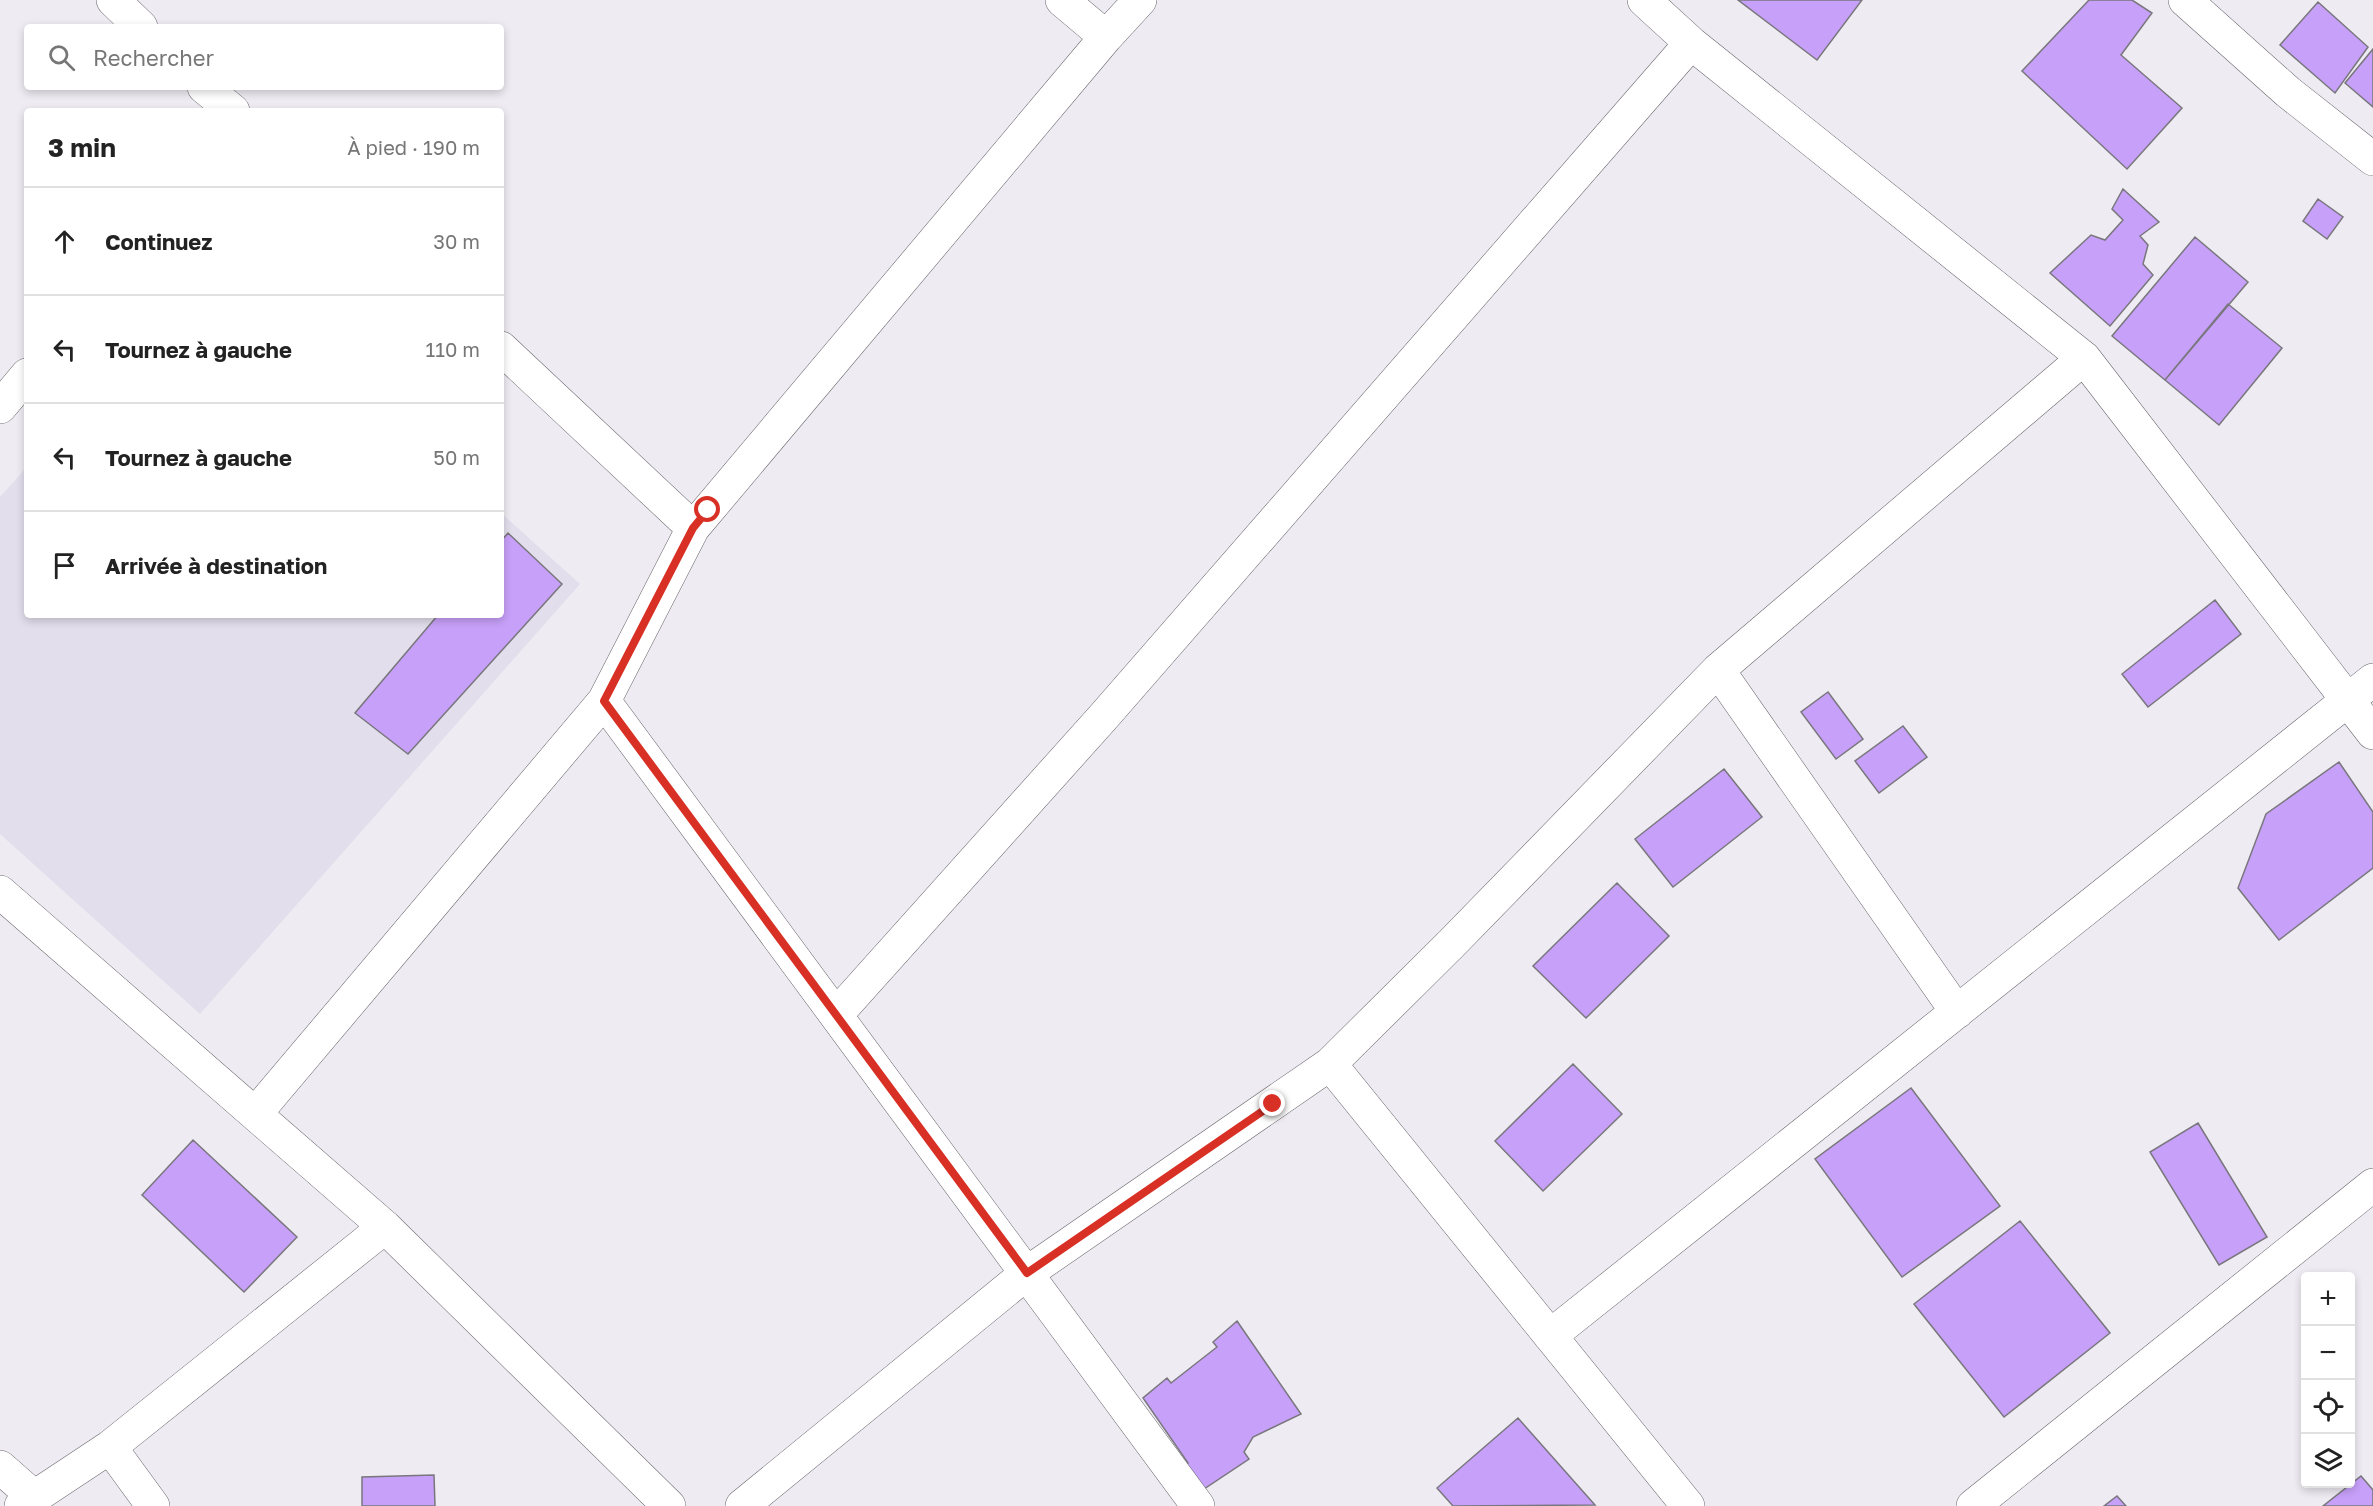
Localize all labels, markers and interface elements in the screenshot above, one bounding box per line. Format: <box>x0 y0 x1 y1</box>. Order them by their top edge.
search box <box>24 24 504 90</box>
icon: search <box>45 41 78 74</box>
text: Rechercher <box>93 44 214 71</box>
text: 3 min <box>48 132 116 163</box>
text: À pied · 190 m <box>347 135 480 159</box>
icon: ahead <box>48 225 81 258</box>
text: Continuez <box>105 228 212 255</box>
text: 30 m <box>433 229 480 253</box>
icon: left <box>48 333 81 366</box>
text: Tournez à gauche <box>105 336 292 363</box>
text: 110 m <box>426 337 480 361</box>
icon: left <box>48 441 81 474</box>
text: Tournez à gauche <box>105 444 292 471</box>
text: 50 m <box>433 445 480 469</box>
route start <box>694 496 720 522</box>
icon: arrive <box>48 549 81 582</box>
text: Arrivée à destination <box>105 552 327 579</box>
route end <box>1259 1090 1285 1116</box>
map controls <box>2301 1272 2355 1488</box>
button: + <box>2301 1272 2355 1326</box>
button: − <box>2301 1326 2355 1380</box>
button: locate <box>2301 1380 2355 1434</box>
button: layers <box>2301 1434 2355 1488</box>

